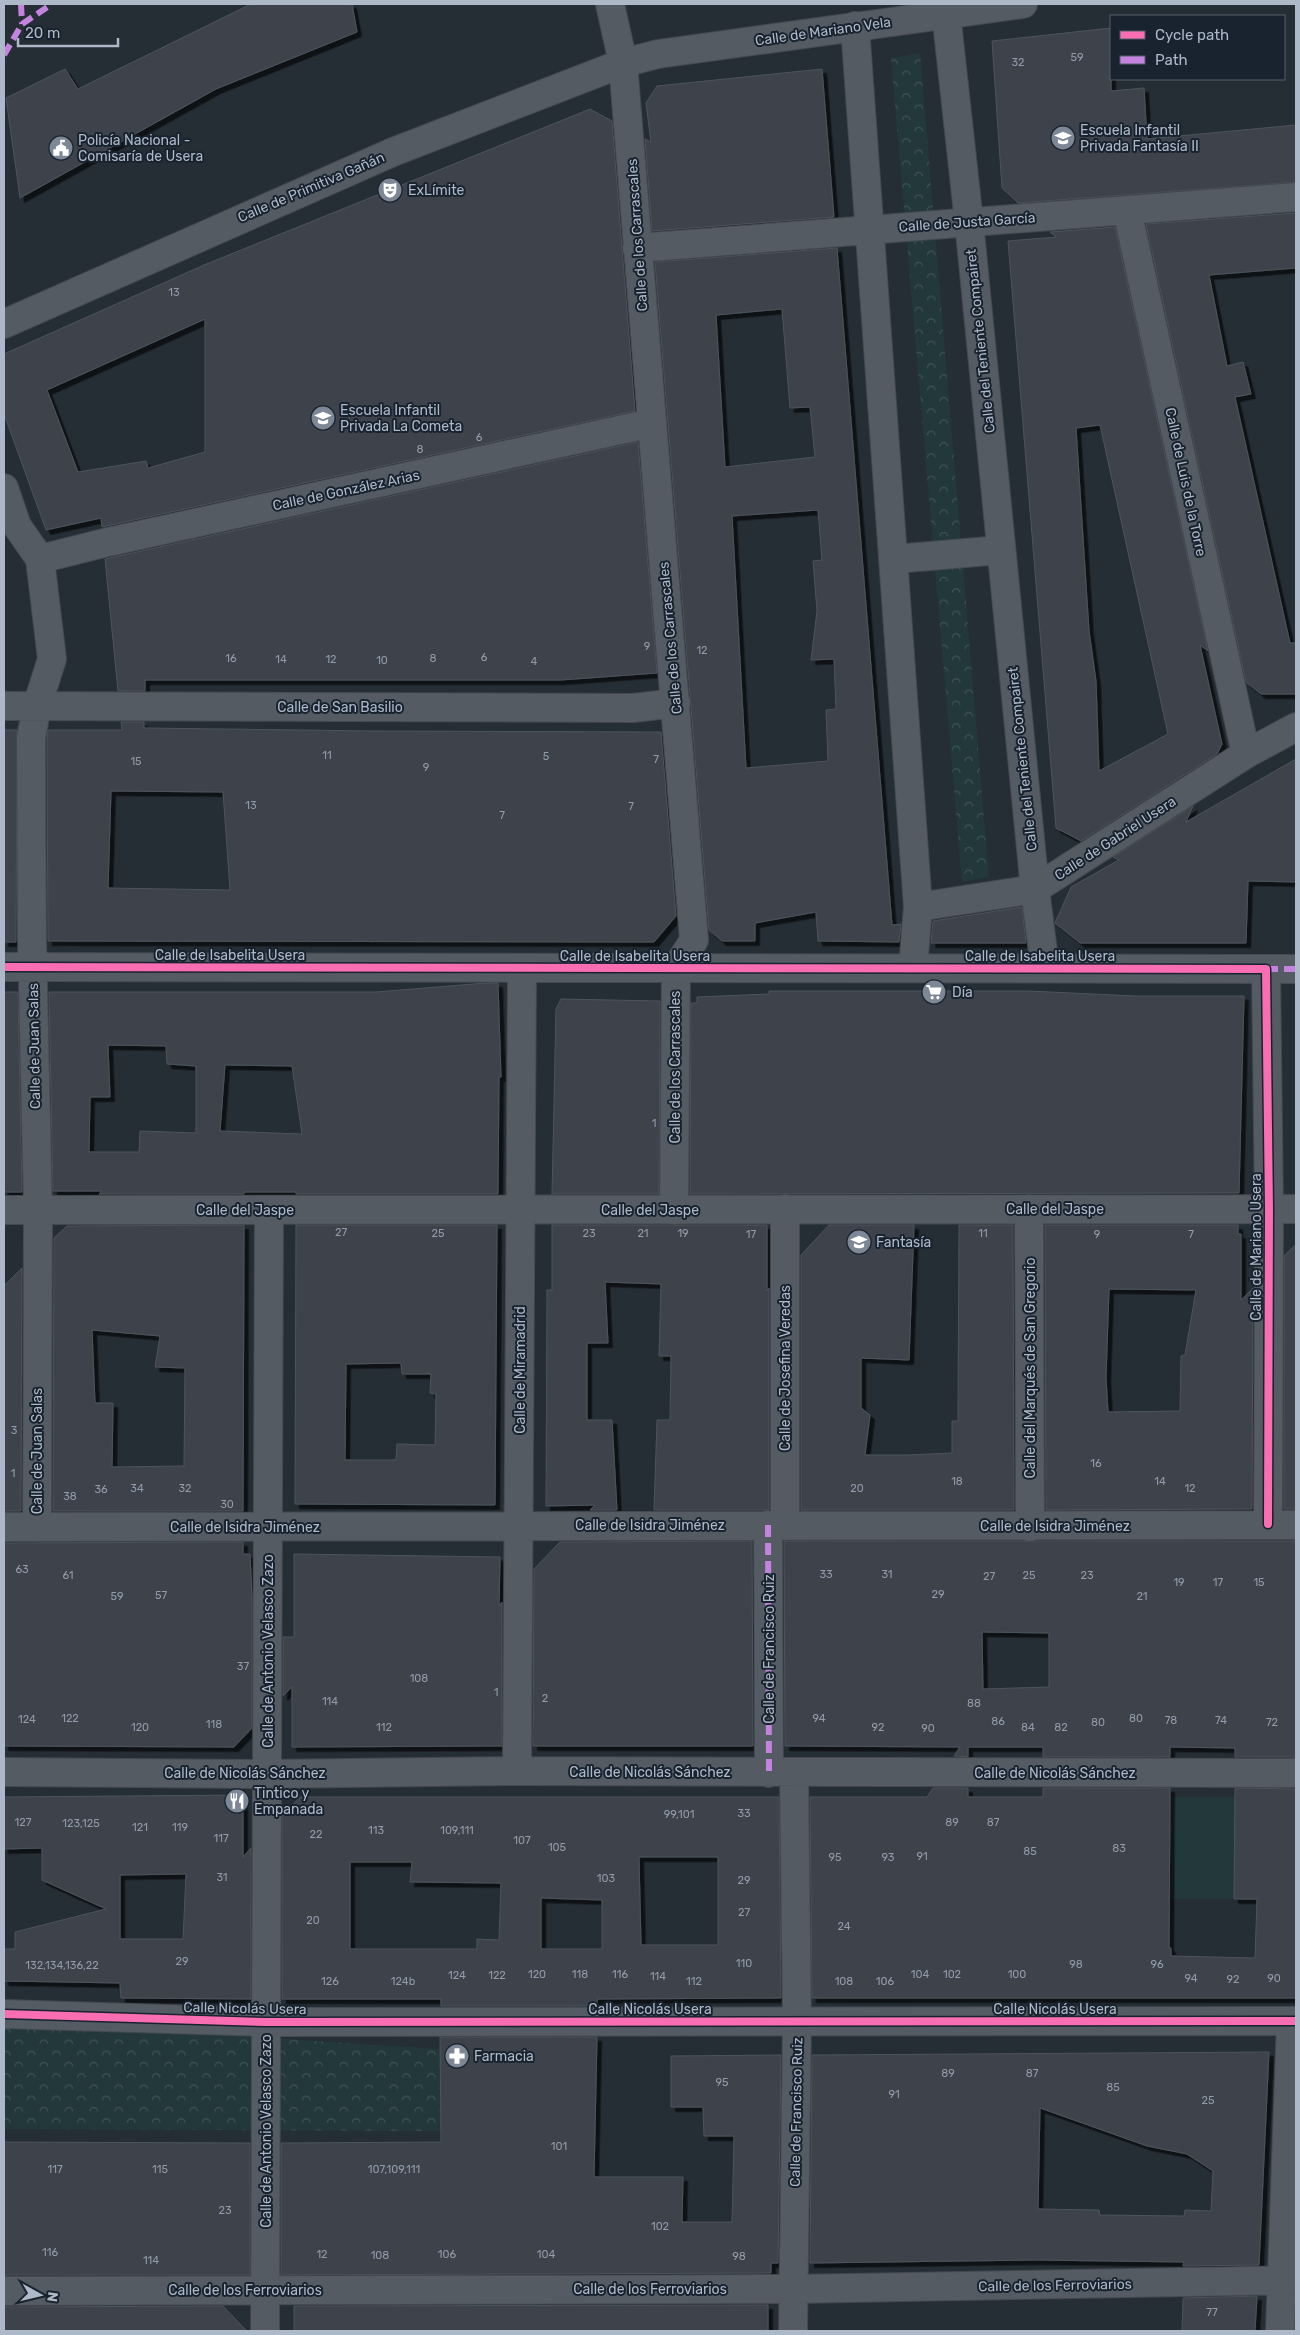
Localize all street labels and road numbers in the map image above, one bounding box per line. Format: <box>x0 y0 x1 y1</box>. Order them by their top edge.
street label: Calle de Mariano Vela <box>754 14 892 49</box>
street label: Calle de Primitiva Gañán <box>235 149 387 226</box>
street label: Calle de los Carrascales <box>624 158 651 312</box>
street label: Calle de Justa García <box>898 209 1036 236</box>
street label: Calle del Teniente Compairet <box>962 248 999 434</box>
street label: Calle de Luis de la Torre <box>1161 406 1210 558</box>
street label: Calle de González Arias <box>271 467 421 514</box>
street label: Calle de los Carrascales <box>655 561 686 715</box>
street label: Calle del Teniente Compairet <box>1004 666 1041 852</box>
street label: Calle de San Basilio <box>277 699 403 716</box>
street label: Calle de Gabriel Usera <box>1051 793 1179 884</box>
street label: Calle de Isabelita Usera <box>155 947 305 964</box>
street label: Calle de Isabelita Usera <box>560 948 710 965</box>
street label: Calle de Isabelita Usera <box>965 948 1115 965</box>
street label: Calle de Juan Salas <box>25 983 44 1109</box>
street label: Calle de los Carrascales <box>667 990 684 1144</box>
street label: Calle de Mariano Usera <box>1248 1173 1265 1321</box>
street label: Calle del Jaspe <box>1006 1201 1104 1218</box>
street label: Calle del Jaspe <box>196 1202 294 1219</box>
street label: Calle del Jaspe <box>601 1202 699 1219</box>
street label: Calle del Marqués de San Gregorio <box>1022 1258 1039 1478</box>
street label: Calle de Josefina Veredas <box>777 1285 794 1451</box>
street label: Calle de Miramadrid <box>512 1306 529 1434</box>
street label: Calle de Juan Salas <box>29 1388 46 1514</box>
street label: Calle de Isidra Jiménez <box>575 1517 725 1534</box>
street label: Calle de Isidra Jiménez <box>980 1518 1130 1535</box>
street label: Calle de Isidra Jiménez <box>170 1519 320 1536</box>
street label: Calle de Antonio Velasco Zazo <box>260 1554 277 1748</box>
street label: Calle de Francisco Ruiz <box>761 1574 778 1724</box>
street label: Calle de Nicolás Sánchez <box>569 1764 731 1781</box>
street label: Calle de Nicolás Sánchez <box>164 1765 326 1782</box>
street label: Calle de Nicolás Sánchez <box>974 1765 1136 1782</box>
street label: Calle Nicolás Usera <box>183 1999 307 2018</box>
street label: Calle Nicolás Usera <box>588 2001 712 2018</box>
street label: Calle Nicolás Usera <box>993 2001 1117 2018</box>
street label: Calle de Antonio Velasco Zazo <box>258 2034 275 2228</box>
street label: Calle de Francisco Ruiz <box>787 2037 806 2187</box>
street label: Calle de los Ferroviarios <box>978 2276 1132 2295</box>
street label: Calle de los Ferroviarios <box>573 2281 727 2298</box>
street label: Calle de los Ferroviarios <box>168 2282 322 2299</box>

